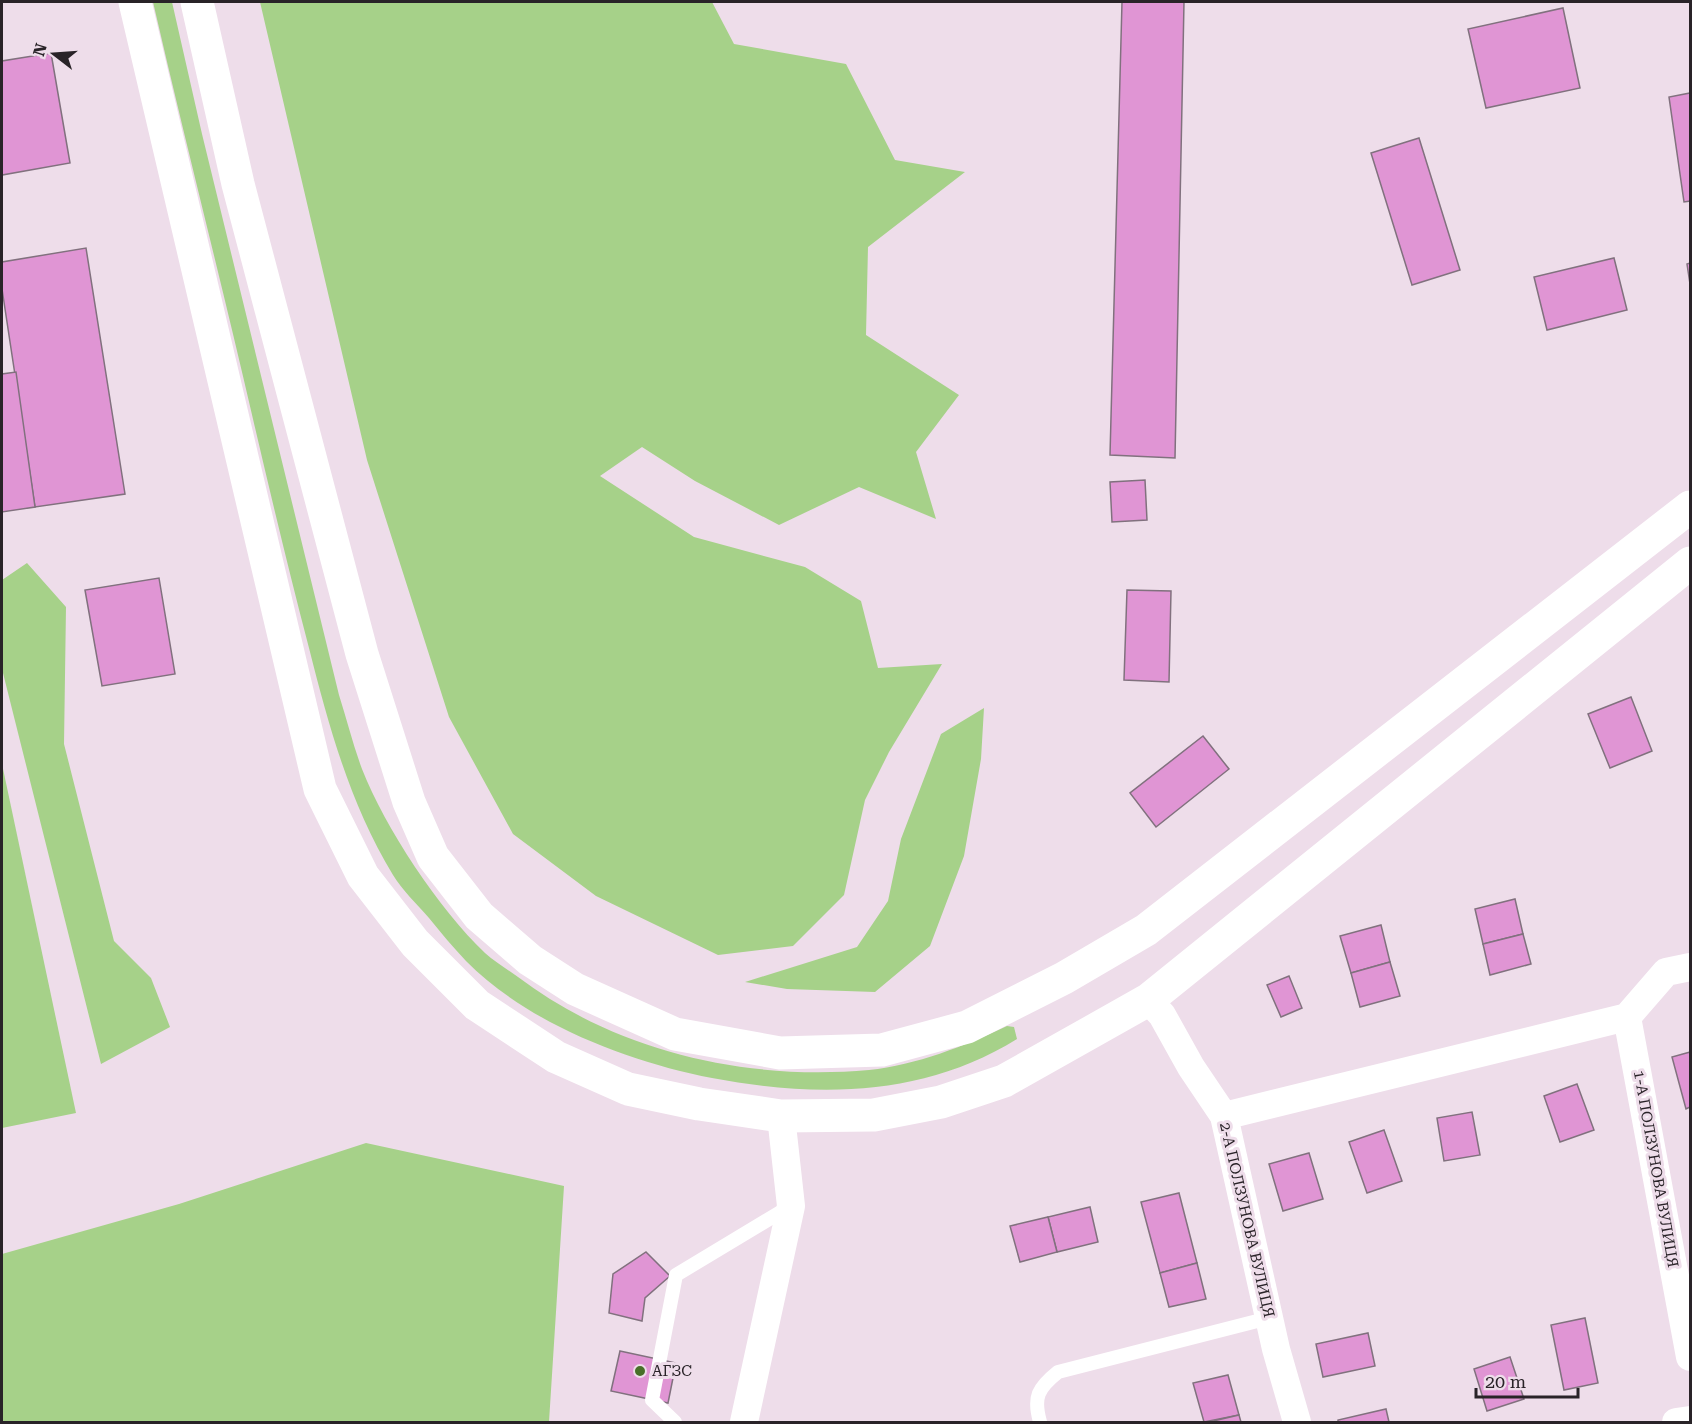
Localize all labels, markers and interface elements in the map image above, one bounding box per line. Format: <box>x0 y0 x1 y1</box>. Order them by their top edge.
north arrow <box>24 24 84 84</box>
text: N <box>29 41 51 58</box>
street label: 1-А ПОЛЗУНОВА ВУЛИЦЯ <box>1630 1069 1682 1269</box>
street label: 2-А ПОЛЗУНОВА ВУЛИЦЯ <box>1216 1121 1278 1319</box>
scale bar <box>1476 1361 1578 1399</box>
place label: АГЗС <box>652 1362 692 1380</box>
marker: АГЗС <box>633 1364 647 1378</box>
text: 20 m <box>1485 1371 1526 1392</box>

